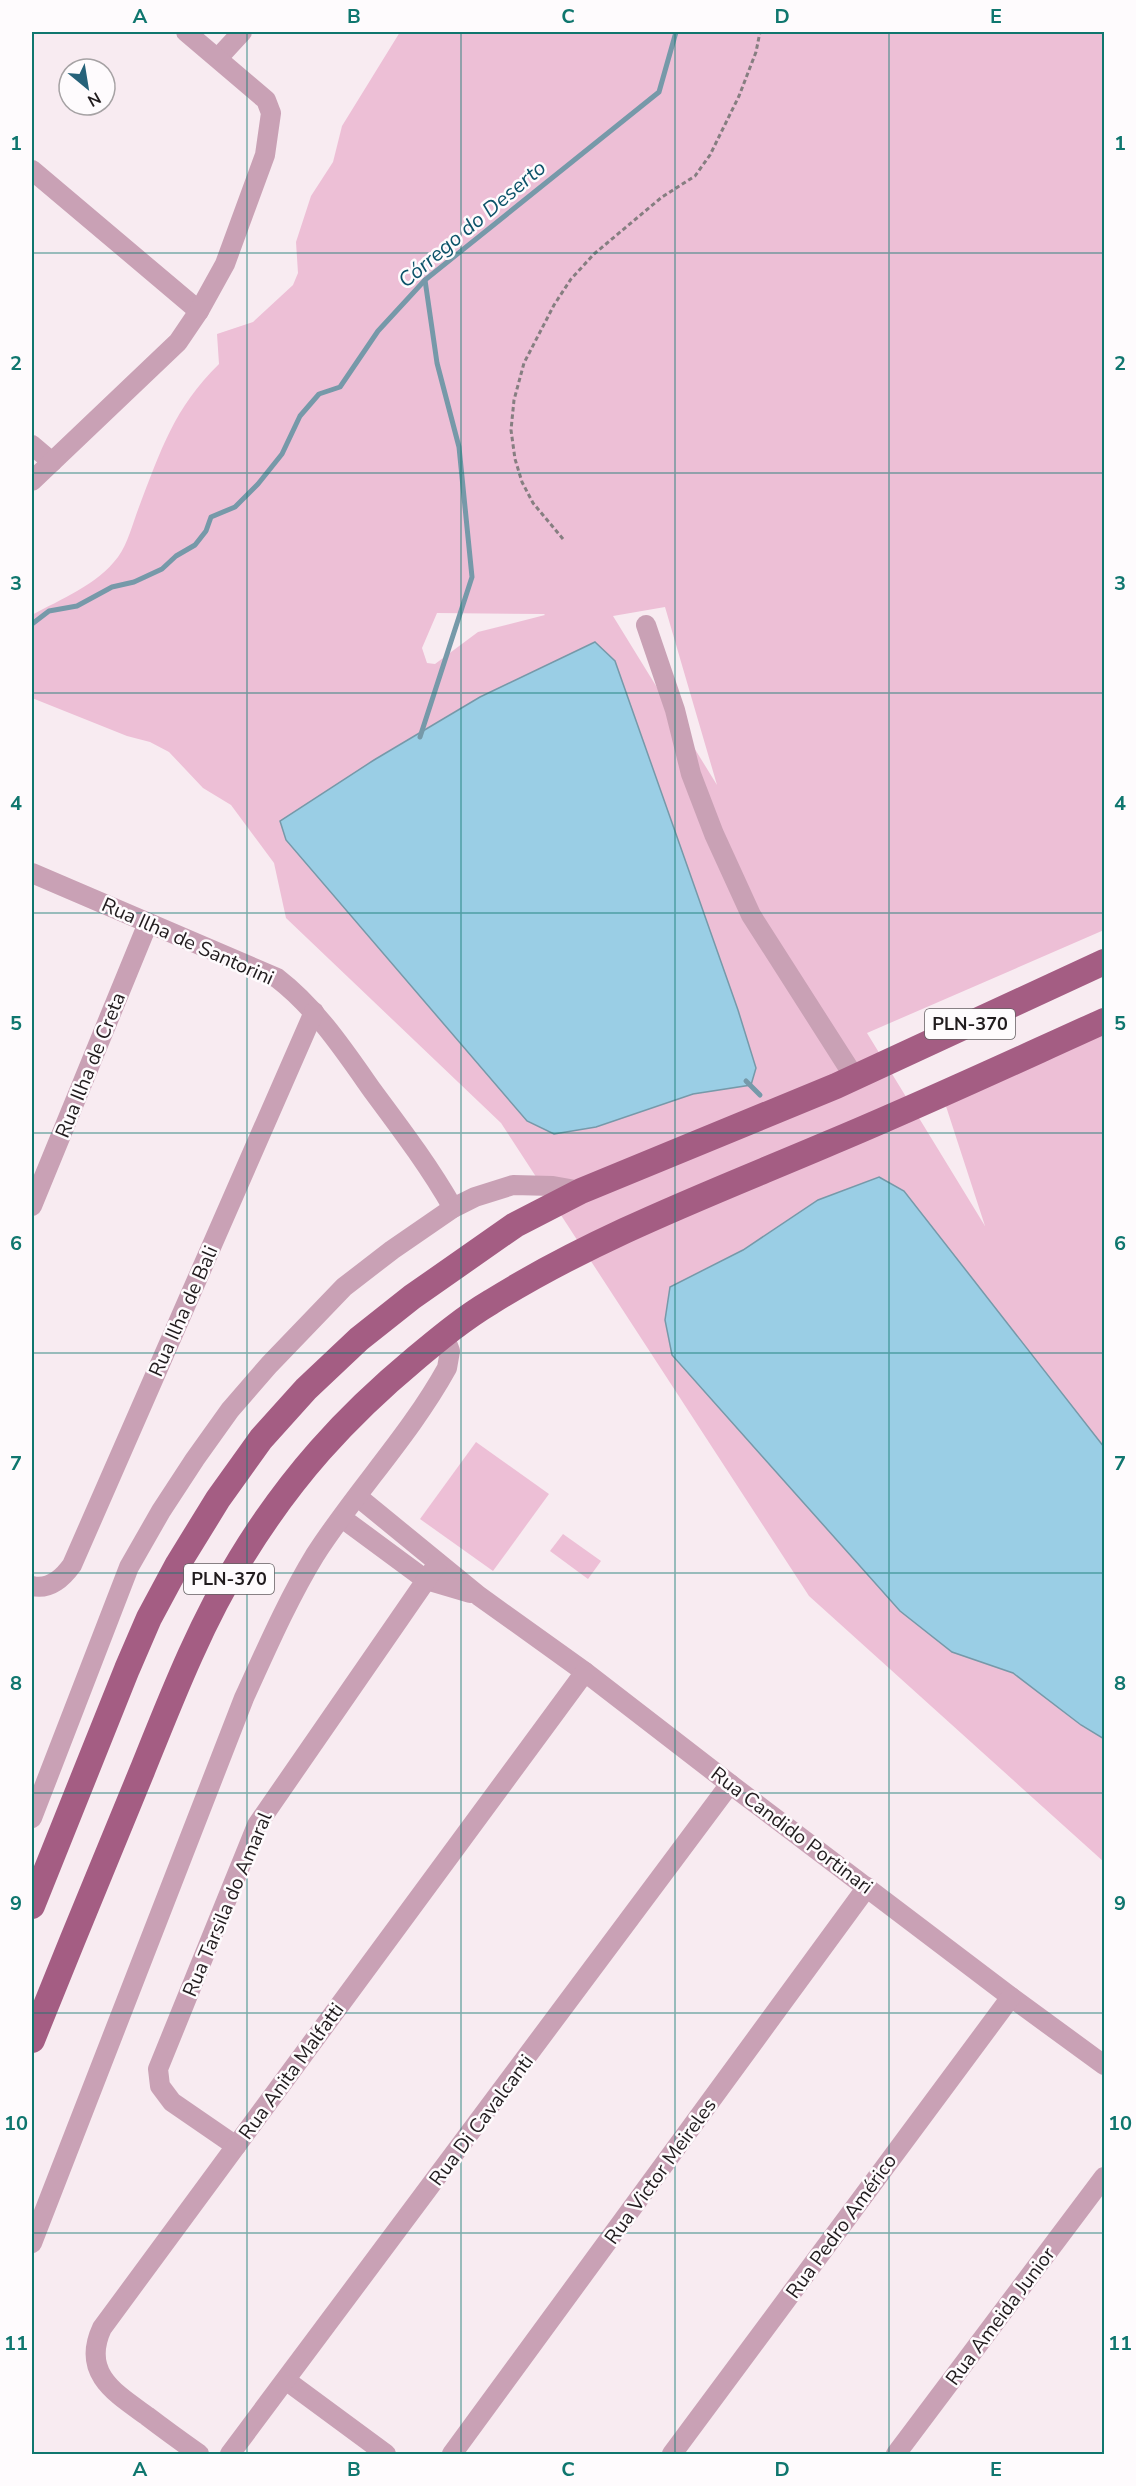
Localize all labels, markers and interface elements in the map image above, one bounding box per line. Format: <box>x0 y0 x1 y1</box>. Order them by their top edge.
text: A <box>133 3 148 30</box>
text: B <box>347 3 361 30</box>
text: C <box>561 3 575 30</box>
text: D <box>774 3 790 30</box>
text: E <box>990 3 1002 30</box>
north arrow <box>57 57 117 117</box>
text: N <box>83 87 105 112</box>
text: 1 <box>10 130 22 157</box>
text: 1 <box>1114 130 1126 157</box>
water label: Córrego do Deserto <box>392 154 552 294</box>
text: 2 <box>10 350 22 377</box>
text: 2 <box>1114 350 1126 377</box>
text: 3 <box>10 570 22 597</box>
text: 3 <box>1114 570 1126 597</box>
text: 4 <box>10 790 22 817</box>
text: 4 <box>1114 790 1126 817</box>
street label: Rua Ilha de Santorini <box>97 891 278 992</box>
street label: Rua Ilha de Creta <box>49 988 132 1142</box>
road number: PLN-370 <box>925 1009 1015 1039</box>
text: 5 <box>10 1010 22 1037</box>
text: 5 <box>1114 1010 1126 1037</box>
text: 6 <box>10 1230 22 1257</box>
text: 6 <box>1114 1230 1126 1257</box>
street label: Rua Ilha de Bali <box>143 1241 224 1381</box>
text: 7 <box>10 1450 22 1477</box>
text: 7 <box>1114 1450 1126 1477</box>
road number: PLN-370 <box>184 1564 274 1594</box>
text: 8 <box>10 1670 22 1697</box>
text: 8 <box>1114 1670 1126 1697</box>
street label: Rua Candido Portinari <box>705 1761 878 1900</box>
street label: Rua Tarsila do Amaral <box>176 1808 279 2001</box>
text: 9 <box>10 1890 22 1917</box>
text: 9 <box>1114 1890 1126 1917</box>
street label: Rua Anita Malfatti <box>233 1998 350 2145</box>
street label: Rua Di Cavalcanti <box>423 2049 540 2191</box>
street label: Rua Victor Meireles <box>598 2093 723 2250</box>
text: 10 <box>4 2110 28 2137</box>
text: 10 <box>1108 2110 1132 2137</box>
street label: Rua Pedro Américo <box>780 2149 903 2304</box>
street label: Rua Ameida Junior <box>939 2242 1061 2391</box>
text: 11 <box>4 2330 28 2357</box>
text: 11 <box>1108 2330 1132 2357</box>
text: A <box>133 2456 148 2483</box>
text: B <box>347 2456 361 2483</box>
text: C <box>561 2456 575 2483</box>
text: D <box>774 2456 790 2483</box>
text: E <box>990 2456 1002 2483</box>

